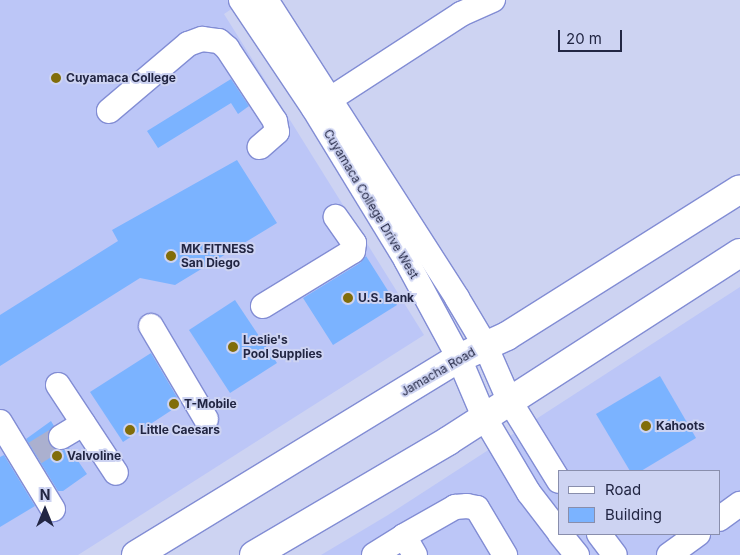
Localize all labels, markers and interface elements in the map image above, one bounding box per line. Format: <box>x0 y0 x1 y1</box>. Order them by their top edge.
scale bar <box>560 20 624 52</box>
text: 20 m <box>566 29 602 48</box>
place label: Cuyamaca College <box>66 71 176 85</box>
marker: Cuyamaca College <box>50 72 62 84</box>
street label: Cuyamaca College Drive West <box>321 127 421 281</box>
place label: MK FITNESS San Diego <box>181 242 254 270</box>
marker: MK FITNESS San Diego <box>165 250 177 262</box>
place label: U.S. Bank <box>358 291 414 305</box>
marker: U.S. Bank <box>342 292 354 304</box>
place label: Leslie's Pool Supplies <box>243 333 322 361</box>
marker: Leslie's Pool Supplies <box>227 341 239 353</box>
street label: Jamacha Road <box>398 345 478 399</box>
place label: T-Mobile <box>184 397 237 411</box>
marker: T-Mobile <box>168 398 180 410</box>
place label: Kahoots <box>656 419 705 433</box>
marker: Kahoots <box>640 420 652 432</box>
place label: Little Caesars <box>140 423 220 437</box>
marker: Little Caesars <box>124 424 136 436</box>
place label: Valvoline <box>67 449 121 463</box>
marker: Valvoline <box>51 450 63 462</box>
legend <box>558 470 720 535</box>
text: Road <box>605 480 641 499</box>
north arrow <box>20 485 70 535</box>
text: N <box>40 486 50 503</box>
text: Building <box>605 505 662 524</box>

